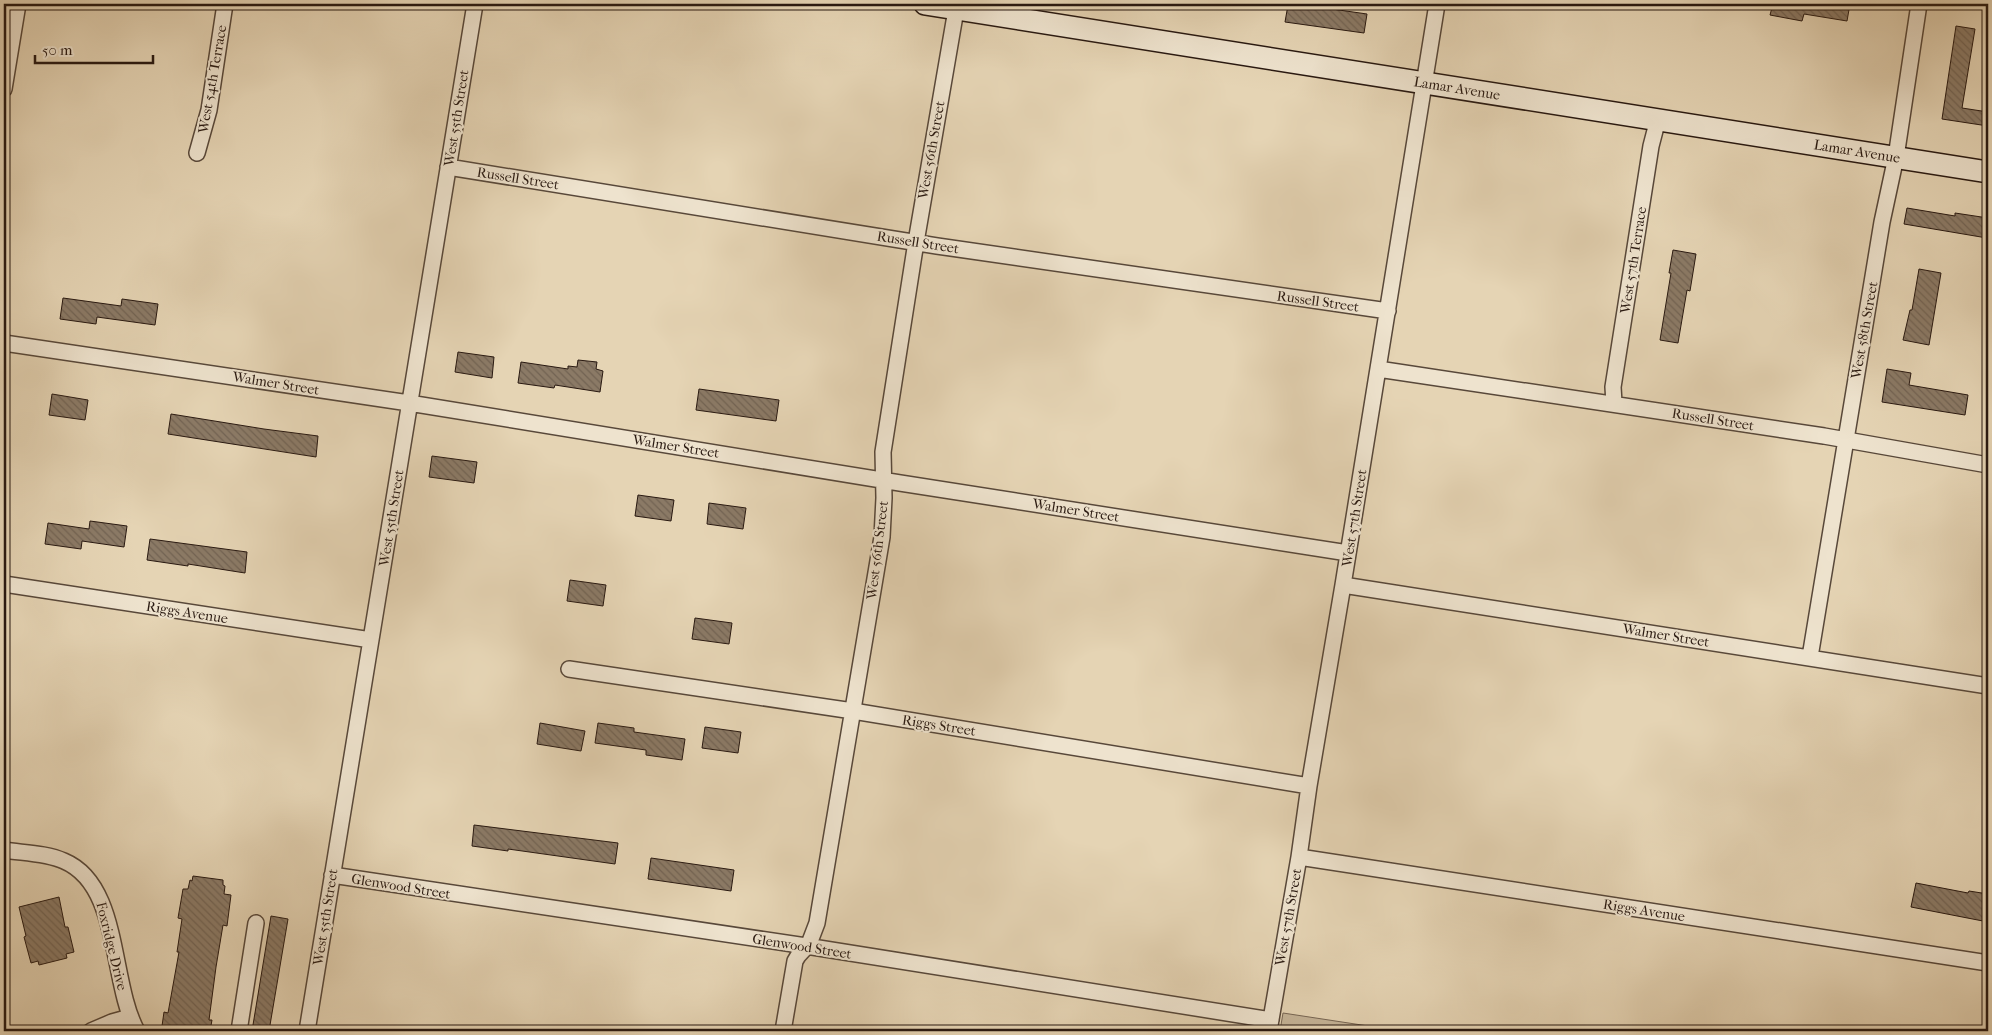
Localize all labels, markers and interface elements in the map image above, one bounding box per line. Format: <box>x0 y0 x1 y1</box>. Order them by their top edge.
street label: West 54th Terrace <box>194 23 230 136</box>
scale bar <box>35 32 152 64</box>
text: 50 m <box>42 41 73 59</box>
street label: West 55th Street <box>440 68 473 169</box>
street label: Lamar Avenue <box>1413 73 1501 104</box>
street label: West 56th Street <box>914 100 948 201</box>
street label: Lamar Avenue <box>1813 136 1901 167</box>
street label: Russell Street <box>476 164 560 193</box>
street label: West 57th Terrace <box>1616 205 1650 316</box>
street label: Russell Street <box>876 228 960 257</box>
street label: West 58th Street <box>1847 280 1881 381</box>
street label: Russell Street <box>1276 287 1360 316</box>
street label: Walmer Street <box>230 368 320 399</box>
street label: Russell Street <box>1671 405 1755 434</box>
street label: Walmer Street <box>630 431 720 462</box>
street label: West 55th Street <box>375 468 408 569</box>
street label: West 57th Street <box>1338 468 1371 569</box>
street label: Walmer Street <box>1030 495 1120 526</box>
street label: West 56th Street <box>863 500 892 601</box>
street label: Riggs Avenue <box>145 598 229 627</box>
street label: Walmer Street <box>1620 620 1710 651</box>
street label: Riggs Street <box>901 711 977 740</box>
street label: West 55th Street <box>309 867 342 968</box>
street label: West 57th Street <box>1271 867 1305 968</box>
street label: Glenwood Street <box>350 870 452 903</box>
street label: Riggs Avenue <box>1602 896 1686 925</box>
street label: Foxridge Drive <box>92 900 131 992</box>
street label: Glenwood Street <box>751 930 853 963</box>

